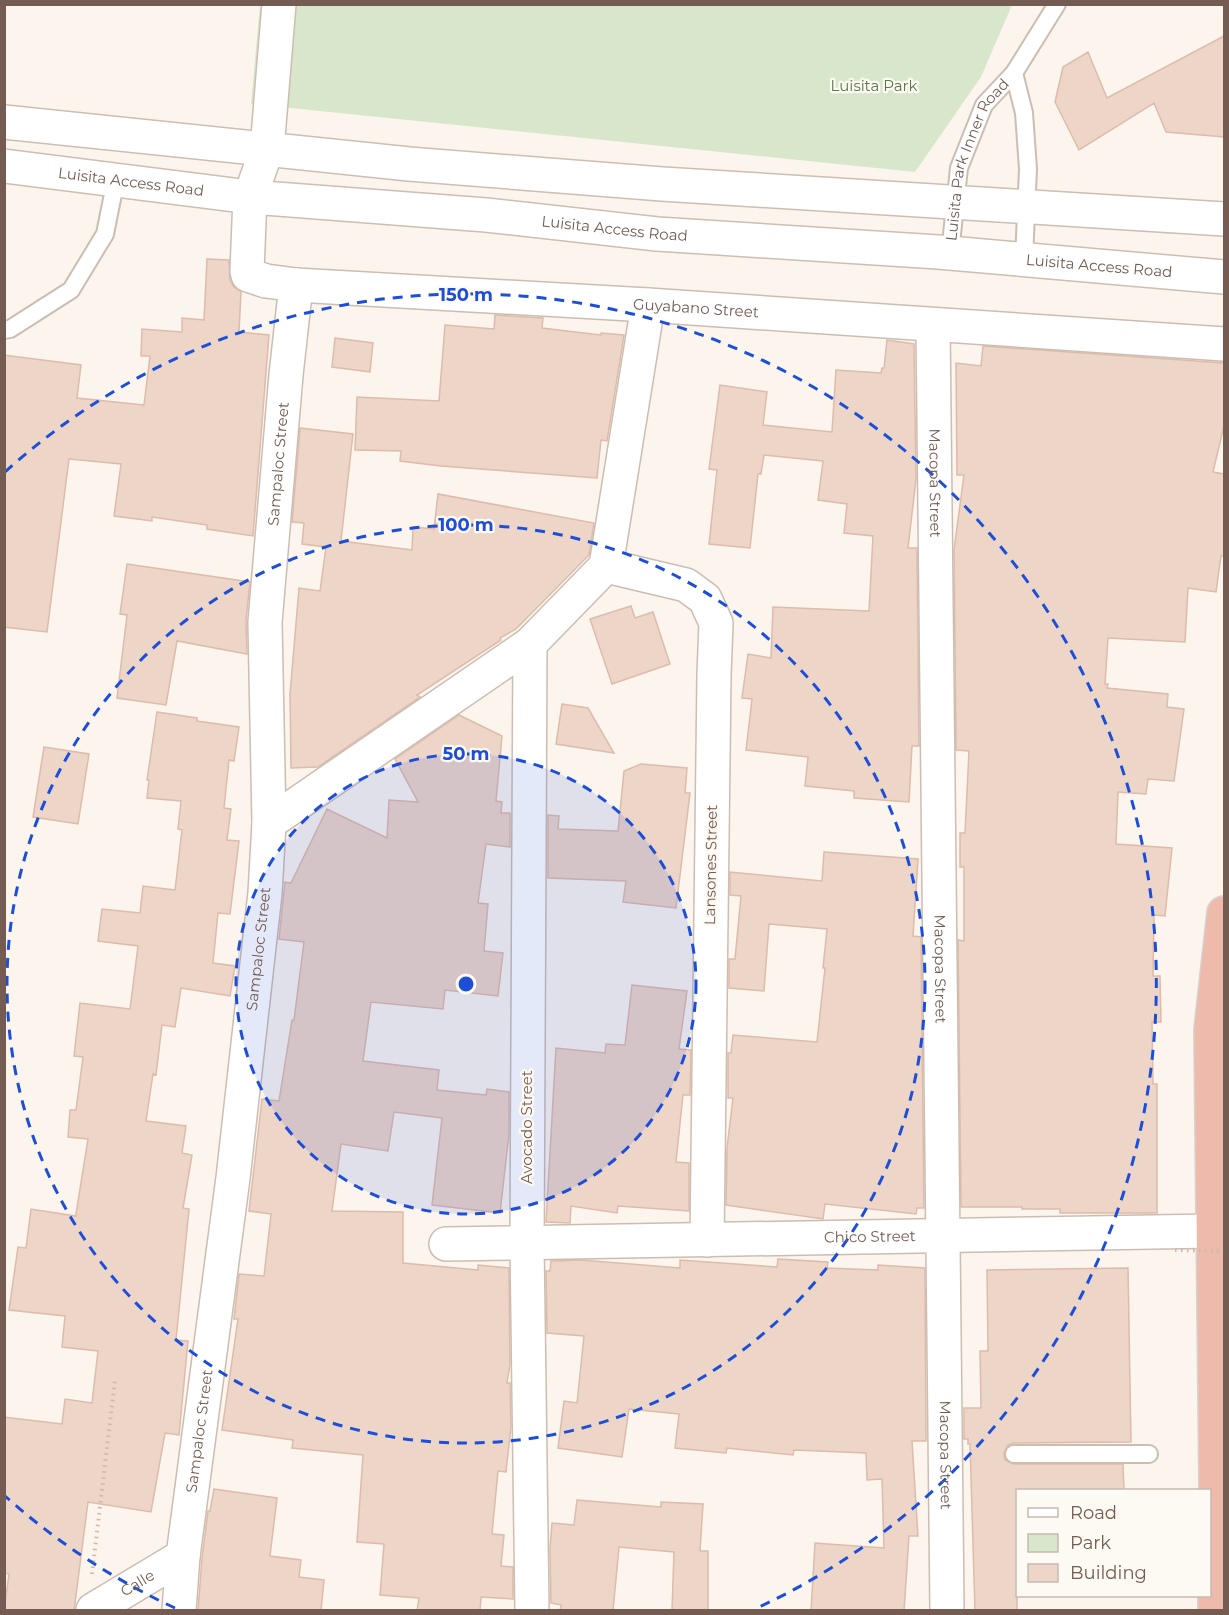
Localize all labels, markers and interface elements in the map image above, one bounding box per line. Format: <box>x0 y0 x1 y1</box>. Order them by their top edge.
street label: Luisita Park Inner Road <box>941 74 1013 242</box>
park label: Luisita Park <box>831 76 917 95</box>
street label: Luisita Access Road <box>57 163 205 200</box>
street label: Luisita Access Road <box>541 211 688 245</box>
street label: Luisita Access Road <box>1025 250 1173 281</box>
text: 150 m <box>439 284 493 306</box>
street label: Guyabano Street <box>632 294 760 321</box>
street label: Sampaloc Street <box>263 401 293 527</box>
street label: Macopa Street <box>925 428 945 538</box>
text: 100 m <box>438 514 494 536</box>
text: 50 m <box>443 743 489 765</box>
street label: Lansones Street <box>700 805 721 925</box>
street label: Sampaloc Street <box>242 887 274 1012</box>
street label: Macopa Street <box>930 914 951 1024</box>
centre of rings <box>456 974 476 994</box>
street label: Avocado Street <box>517 1070 536 1184</box>
street label: Chico Street <box>824 1226 916 1247</box>
street label: Sampaloc Street <box>181 1368 217 1494</box>
street label: Macopa Street <box>936 1400 956 1510</box>
legend <box>1016 1489 1211 1597</box>
text: Road <box>1070 1502 1117 1524</box>
text: Park <box>1070 1532 1111 1554</box>
text: Building <box>1070 1562 1147 1584</box>
street label: Calle <box>117 1565 158 1600</box>

